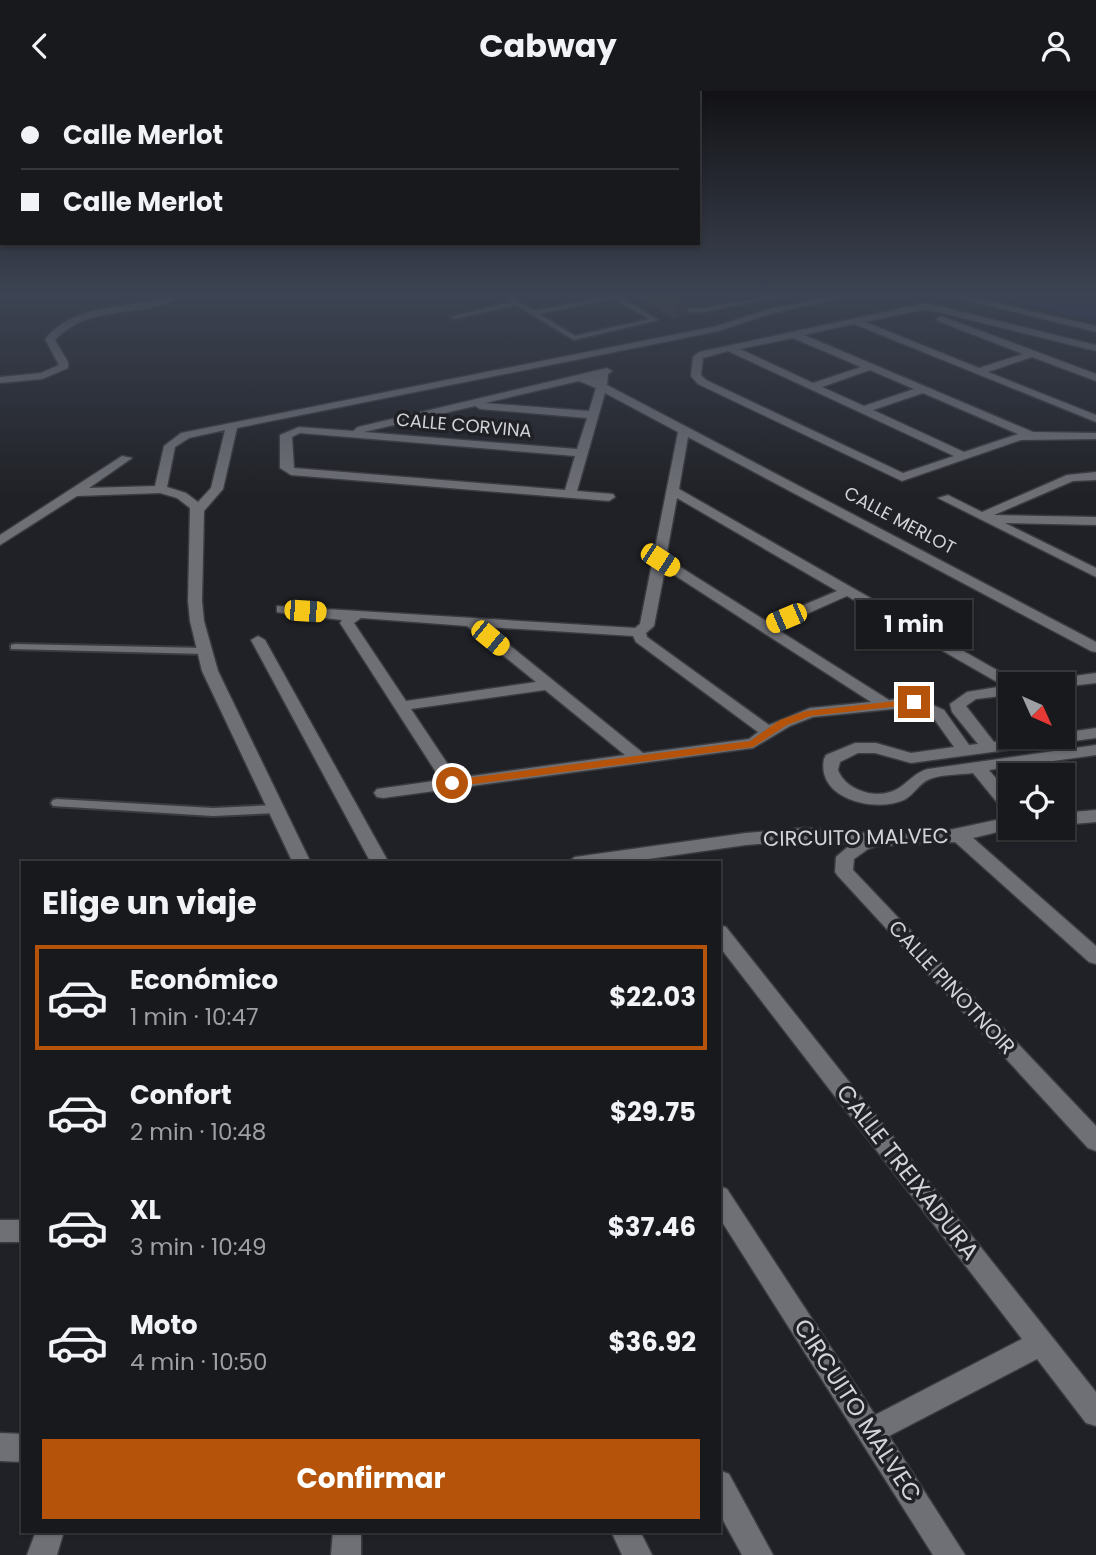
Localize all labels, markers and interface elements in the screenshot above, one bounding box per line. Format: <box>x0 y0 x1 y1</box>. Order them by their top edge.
text: Cabway <box>479 23 617 68</box>
icon: back <box>21 27 59 65</box>
icon: person <box>1037 27 1075 65</box>
text: Calle Merlot <box>63 117 223 153</box>
text: Calle Merlot <box>63 184 223 220</box>
street label: CALLE CORVINA <box>395 407 533 443</box>
street label: CALLE MERLOT <box>840 480 960 560</box>
car <box>637 540 684 580</box>
car <box>284 599 327 623</box>
car <box>763 600 810 636</box>
callout: 1 min <box>856 601 972 649</box>
text: 1 min <box>884 608 944 640</box>
car <box>468 617 513 659</box>
north arrow <box>998 672 1074 749</box>
map controls <box>998 672 1075 840</box>
route end <box>898 686 930 718</box>
button: locate <box>998 763 1075 840</box>
route start <box>436 767 468 799</box>
street label: CIRCUITO MALVEC <box>763 821 949 853</box>
text: Elige un viaje <box>42 880 257 925</box>
street label: CALLE PINOTNOIR <box>882 913 1022 1061</box>
text: Económico <box>130 962 278 998</box>
icon: car <box>46 966 109 1029</box>
text: $22.03 <box>609 979 696 1015</box>
text: 1 min · 10:47 <box>130 1001 258 1033</box>
text: Confort <box>130 1077 232 1113</box>
street label: CALLE TREIXADURA <box>829 1077 987 1267</box>
icon: car <box>46 1081 109 1144</box>
text: $29.75 <box>610 1094 696 1130</box>
text: 2 min · 10:48 <box>130 1116 266 1148</box>
text: XL <box>130 1192 161 1228</box>
icon: car <box>46 1196 109 1259</box>
text: $37.46 <box>608 1209 696 1245</box>
text: 3 min · 10:49 <box>130 1231 267 1263</box>
text: Moto <box>130 1307 198 1343</box>
icon: car <box>46 1311 109 1374</box>
street label: CIRCUITO MALVEC <box>786 1312 930 1508</box>
text: $36.92 <box>608 1324 696 1360</box>
text: 4 min · 10:50 <box>130 1346 267 1378</box>
button: Confirmar <box>42 1439 700 1519</box>

